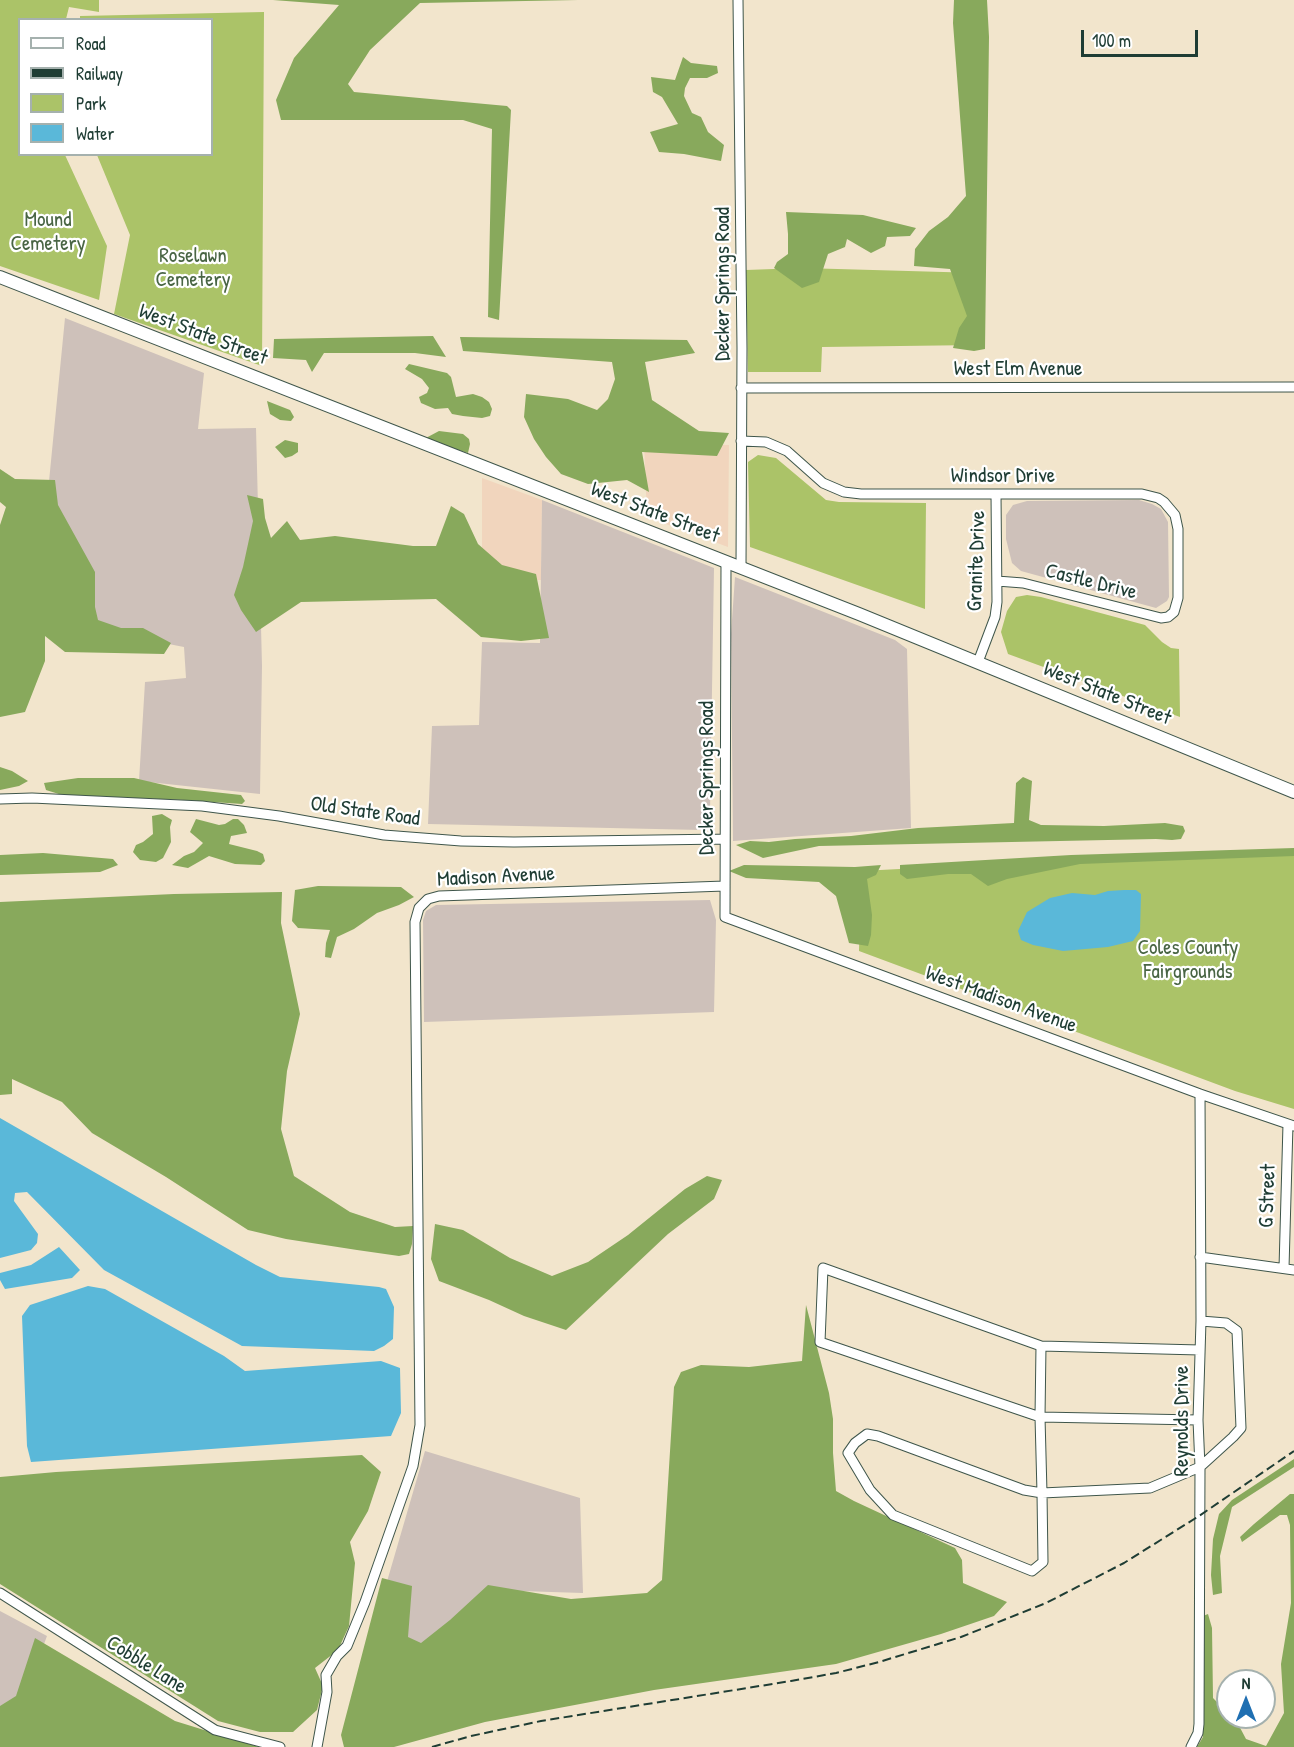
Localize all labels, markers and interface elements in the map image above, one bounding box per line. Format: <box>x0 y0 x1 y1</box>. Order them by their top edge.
legend <box>18 18 213 156</box>
scale bar <box>1084 18 1201 56</box>
text: 100 m <box>1092 28 1131 53</box>
text: Road <box>76 31 106 56</box>
text: Railway <box>76 61 123 86</box>
text: Park <box>76 91 106 116</box>
text: Water <box>76 121 114 146</box>
park label: Mound Cemetery <box>10 207 86 257</box>
street label: Decker Springs Road <box>710 207 736 361</box>
park label: Roselawn Cemetery <box>155 243 231 293</box>
street label: West State Street <box>135 299 271 371</box>
street label: West Elm Avenue <box>954 356 1082 382</box>
street label: Windsor Drive <box>951 463 1055 489</box>
street label: West State Street <box>587 477 723 549</box>
street label: Granite Drive <box>963 510 991 612</box>
street label: Castle Drive <box>1043 558 1139 606</box>
street label: West State Street <box>1039 657 1175 731</box>
street label: Decker Springs Road <box>694 701 720 855</box>
street label: Old State Road <box>309 792 421 832</box>
street label: Madison Avenue <box>437 861 555 893</box>
park label: Coles County Fairgrounds <box>1138 935 1238 985</box>
street label: West Madison Avenue <box>922 961 1080 1039</box>
street label: G Street <box>1254 1164 1282 1228</box>
street label: Reynolds Drive <box>1169 1366 1195 1476</box>
street label: Cobble Lane <box>101 1630 191 1700</box>
north arrow <box>1216 1669 1276 1729</box>
text: N <box>1242 1672 1250 1694</box>

